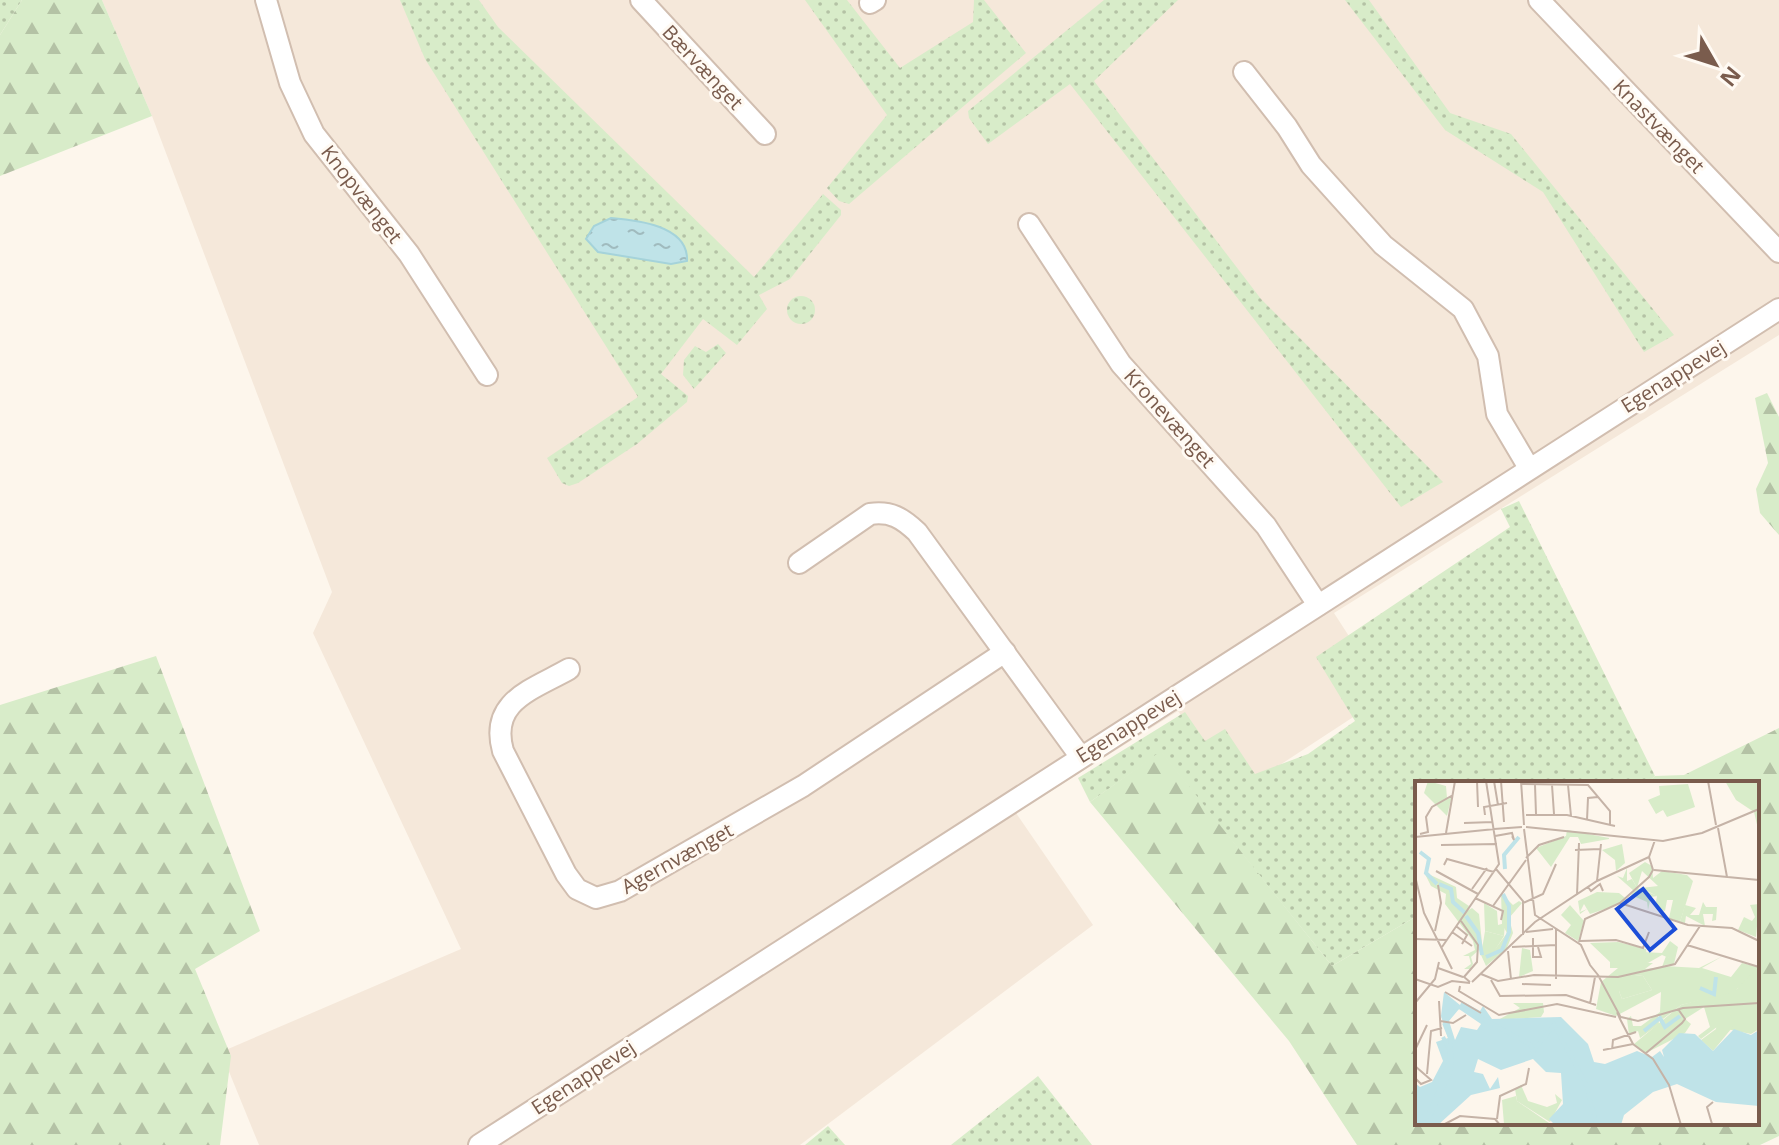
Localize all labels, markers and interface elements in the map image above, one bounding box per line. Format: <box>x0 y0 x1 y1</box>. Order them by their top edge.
street label: Bærvænget <box>657 19 749 115</box>
north arrow <box>1675 24 1755 104</box>
text: N <box>1714 61 1749 94</box>
street label: Knastvænget <box>1607 73 1711 179</box>
street label: Knopvænget <box>315 139 409 249</box>
street label: Egenappevej <box>1616 333 1730 419</box>
street label: Kronevænget <box>1118 363 1222 473</box>
street label: Egenappevej <box>1071 683 1185 769</box>
inset map <box>1415 781 1759 1125</box>
street label: Agernvænget <box>616 816 738 900</box>
street label: Egenappevej <box>526 1033 640 1121</box>

